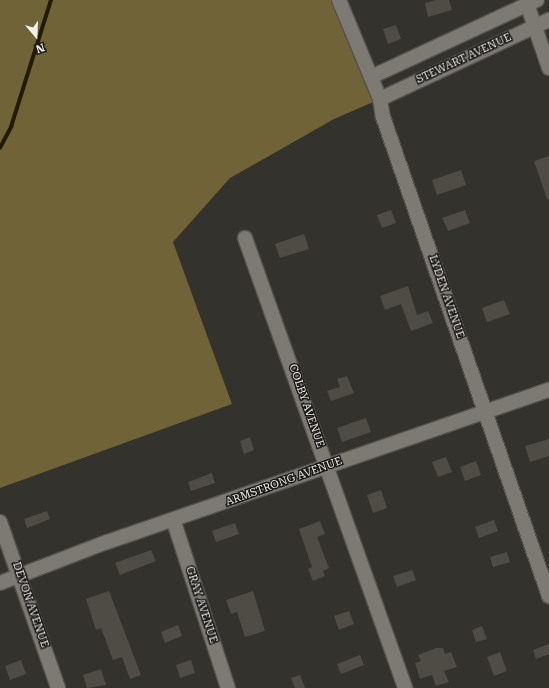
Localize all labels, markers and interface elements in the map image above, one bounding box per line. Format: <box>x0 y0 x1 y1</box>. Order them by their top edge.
north arrow <box>16 16 56 56</box>
street label: STEWART AVENUE <box>414 31 514 87</box>
text: N <box>34 40 46 55</box>
street label: LYDEN AVENUE <box>426 254 466 340</box>
street label: COLBY AVENUE <box>286 363 326 449</box>
street label: ARMSTRONG AVENUE <box>224 455 344 509</box>
street label: DEVON AVENUE <box>9 560 51 650</box>
street label: GRAY AVENUE <box>182 565 220 645</box>

